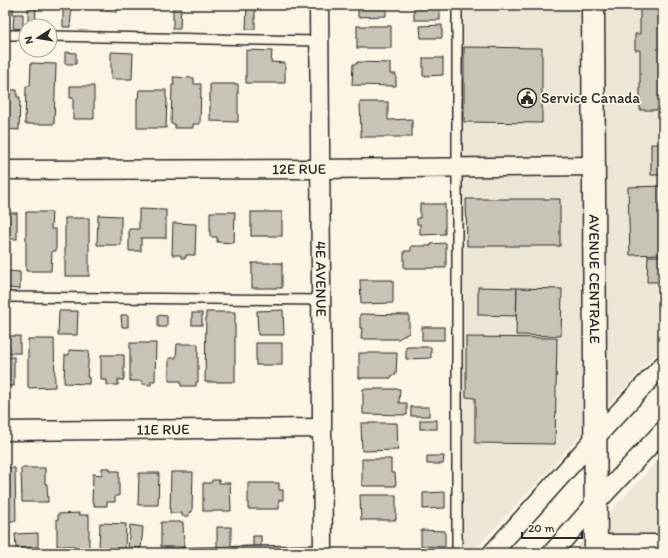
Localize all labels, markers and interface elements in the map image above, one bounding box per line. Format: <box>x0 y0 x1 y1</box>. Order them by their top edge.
north arrow <box>18 18 58 58</box>
text: N <box>22 35 36 45</box>
public building icon: Service Canada <box>516 87 538 109</box>
place label: Service Canada <box>541 89 640 107</box>
street label: 12E RUE <box>272 160 326 178</box>
street label: AVENUE CENTRALE <box>585 214 604 344</box>
street label: 4E AVENUE <box>312 241 330 317</box>
street label: 11E RUE <box>136 420 190 439</box>
scale bar <box>522 514 582 540</box>
text: 20 m <box>528 521 555 535</box>

